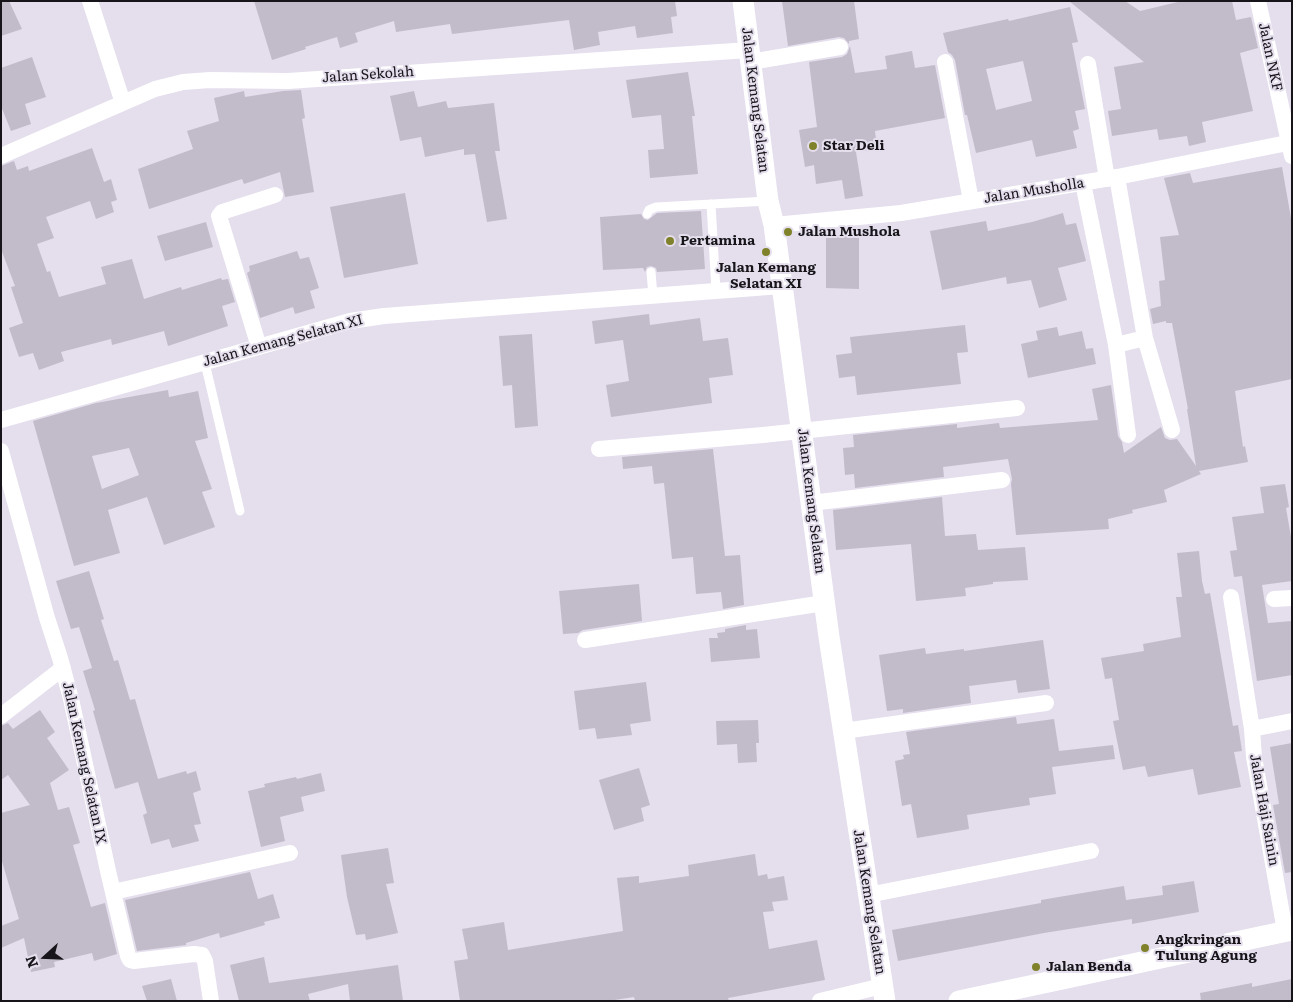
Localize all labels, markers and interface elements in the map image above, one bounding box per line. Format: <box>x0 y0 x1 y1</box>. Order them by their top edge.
street label: Jalan NKF <box>1255 21 1285 93</box>
street label: Jalan Kemang Selatan <box>738 26 772 174</box>
street label: Jalan Sekolah <box>321 63 415 87</box>
place label: Star Deli <box>823 138 885 154</box>
marker: Star Deli <box>807 140 819 152</box>
street label: Jalan Musholla <box>983 175 1085 207</box>
place label: Jalan Mushola <box>798 224 900 240</box>
marker: Jalan Mushola <box>782 226 794 238</box>
place label: Pertamina <box>680 233 755 249</box>
marker: Pertamina <box>664 235 676 247</box>
marker: Jalan Kemang Selatan XI <box>760 246 772 258</box>
place label: Jalan Kemang Selatan XI <box>716 260 816 292</box>
street label: Jalan Kemang Selatan XI <box>201 312 365 370</box>
street label: Jalan Kemang Selatan <box>794 427 828 575</box>
street label: Jalan Kemang Selatan IX <box>59 681 109 845</box>
street label: Jalan Haji Sainin <box>1246 753 1282 867</box>
street label: Jalan Kemang Selatan <box>849 828 889 976</box>
north arrow <box>20 932 70 982</box>
place label: Angkringan Tulung Agung <box>1155 932 1257 964</box>
marker: Angkringan Tulung Agung <box>1139 942 1151 954</box>
text: N <box>19 953 42 971</box>
place label: Jalan Benda <box>1046 959 1132 975</box>
marker: Jalan Benda <box>1030 961 1042 973</box>

